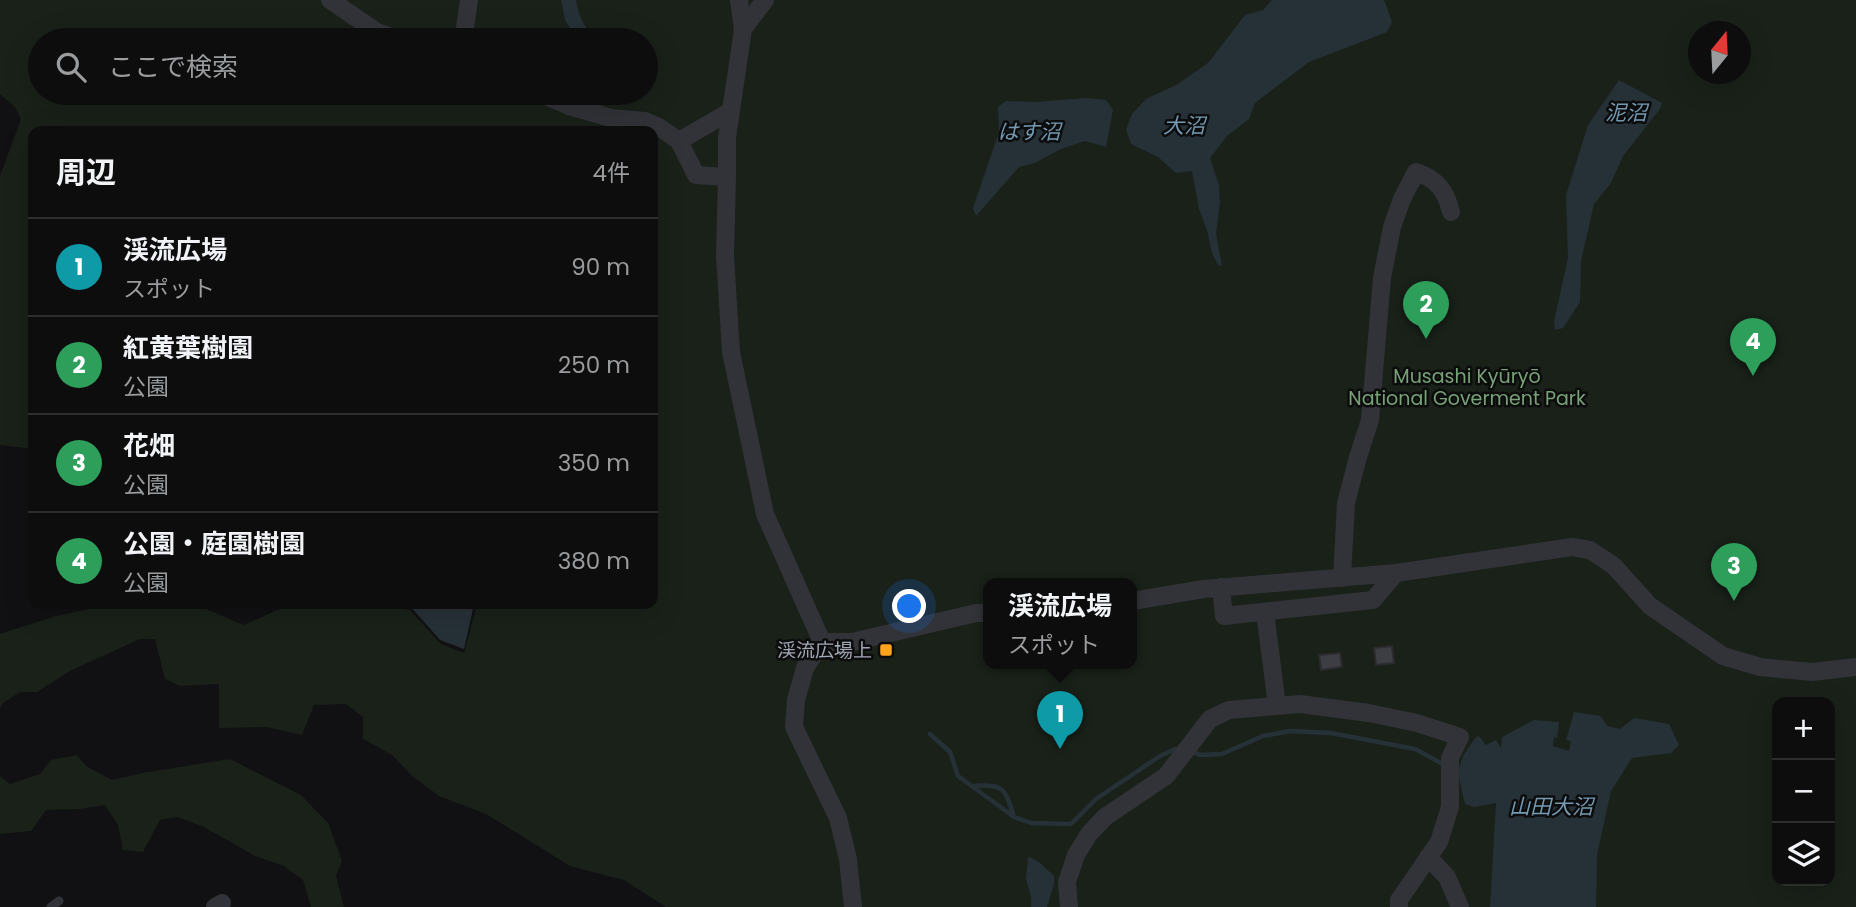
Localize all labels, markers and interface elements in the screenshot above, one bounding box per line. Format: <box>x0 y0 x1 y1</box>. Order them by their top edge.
north arrow <box>1688 21 1751 84</box>
search box <box>28 28 658 105</box>
icon: search <box>52 48 90 86</box>
text: ここで検索 <box>108 49 238 85</box>
water label: 泥沼 <box>1605 98 1650 127</box>
water label: 大沼 <box>1163 111 1208 140</box>
water label: はす沼 <box>998 117 1063 146</box>
text: 周辺 <box>56 151 116 194</box>
text: 4件 <box>593 157 630 189</box>
text: 渓流広場 <box>123 232 227 268</box>
text: 1 <box>75 251 83 283</box>
text: 90 m <box>571 251 630 283</box>
text: スポット <box>123 273 215 305</box>
pin: 2 <box>1403 281 1449 339</box>
pin: 4 <box>1730 318 1776 376</box>
text: 紅黄葉樹園 <box>123 330 253 366</box>
text: 2 <box>72 349 86 381</box>
text: 250 m <box>558 349 630 381</box>
park label: Musashi Kyūryō National Goverment Park <box>1348 363 1586 412</box>
text: 公園 <box>123 371 169 403</box>
text: 花畑 <box>123 428 175 464</box>
text: 3 <box>72 447 86 479</box>
text: 350 m <box>558 447 630 479</box>
text: 公園 <box>123 469 169 501</box>
text: 公園・庭園樹園 <box>123 526 305 562</box>
pin: 3 <box>1711 543 1757 601</box>
text: 4 <box>71 545 87 577</box>
text: 380 m <box>558 545 630 577</box>
text: 公園 <box>123 567 169 599</box>
popup <box>983 578 1137 669</box>
text: 渓流広場 <box>1008 588 1112 624</box>
your location <box>892 589 926 623</box>
text: スポット <box>1008 629 1100 661</box>
place label: 渓流広場上 <box>777 637 872 664</box>
marker: 渓流広場上 <box>878 642 894 658</box>
pin: 1 <box>1037 691 1083 749</box>
map controls <box>1772 697 1835 886</box>
button: + <box>1772 697 1835 760</box>
button: − <box>1772 760 1835 823</box>
water label: 山田大沼 <box>1509 792 1596 821</box>
button: layers <box>1772 823 1835 886</box>

